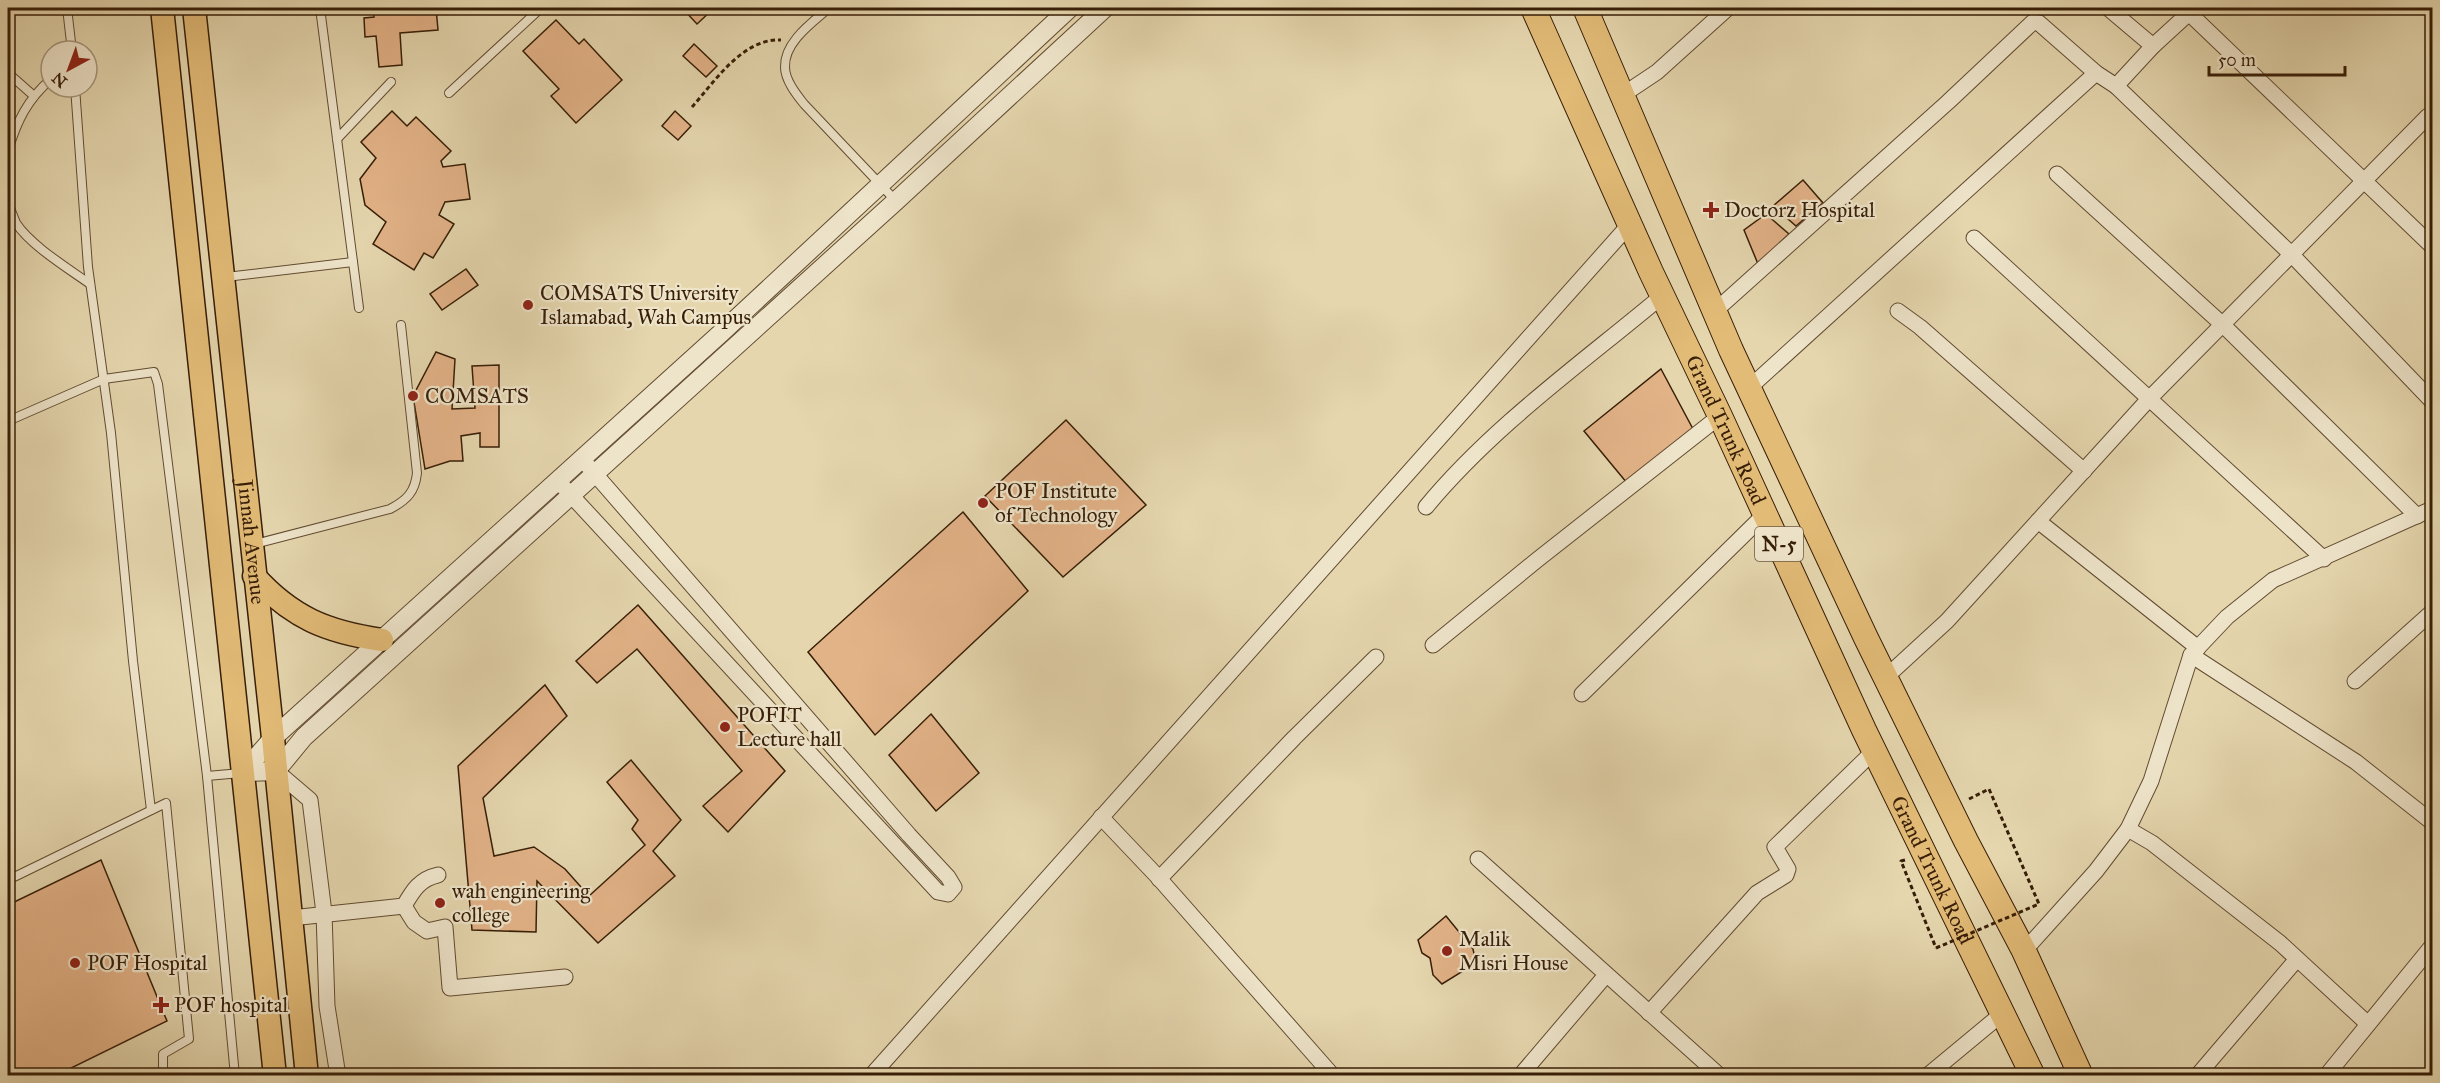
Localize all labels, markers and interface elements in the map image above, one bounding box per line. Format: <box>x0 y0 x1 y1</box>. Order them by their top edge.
north arrow <box>39 39 99 99</box>
scale bar <box>2209 39 2346 77</box>
text: 50 m <box>2218 49 2256 71</box>
text: N <box>48 68 71 92</box>
place label: Doctorz Hospital <box>1724 197 1875 223</box>
marker: Doctorz Hospital <box>1702 201 1720 219</box>
place label: COMSATS University Islamabad, Wah Campus <box>540 280 751 330</box>
marker: COMSATS University Islamabad, Wah Campus <box>521 298 535 312</box>
street label: Grand Trunk Road <box>1680 351 1772 509</box>
place label: COMSATS <box>425 383 529 409</box>
marker: COMSATS <box>406 389 420 403</box>
street label: Jinnah Avenue <box>232 476 271 606</box>
place label: POF Institute of Technology <box>995 478 1118 528</box>
marker: POF Institute of Technology <box>976 496 990 510</box>
road number: N-5 <box>1755 527 1803 561</box>
place label: POFIT Lecture hall <box>737 702 842 752</box>
marker: POFIT Lecture hall <box>718 720 732 734</box>
street label: Grand Trunk Road <box>1885 791 1980 949</box>
place label: wah engineering college <box>452 878 590 928</box>
marker: wah engineering college <box>433 896 447 910</box>
place label: Malik Misri House <box>1459 926 1569 976</box>
marker: Malik Misri House <box>1440 944 1454 958</box>
place label: POF Hospital <box>87 950 208 976</box>
marker: POF Hospital <box>68 956 82 970</box>
place label: POF hospital <box>174 992 289 1018</box>
marker: POF hospital <box>152 996 170 1014</box>

